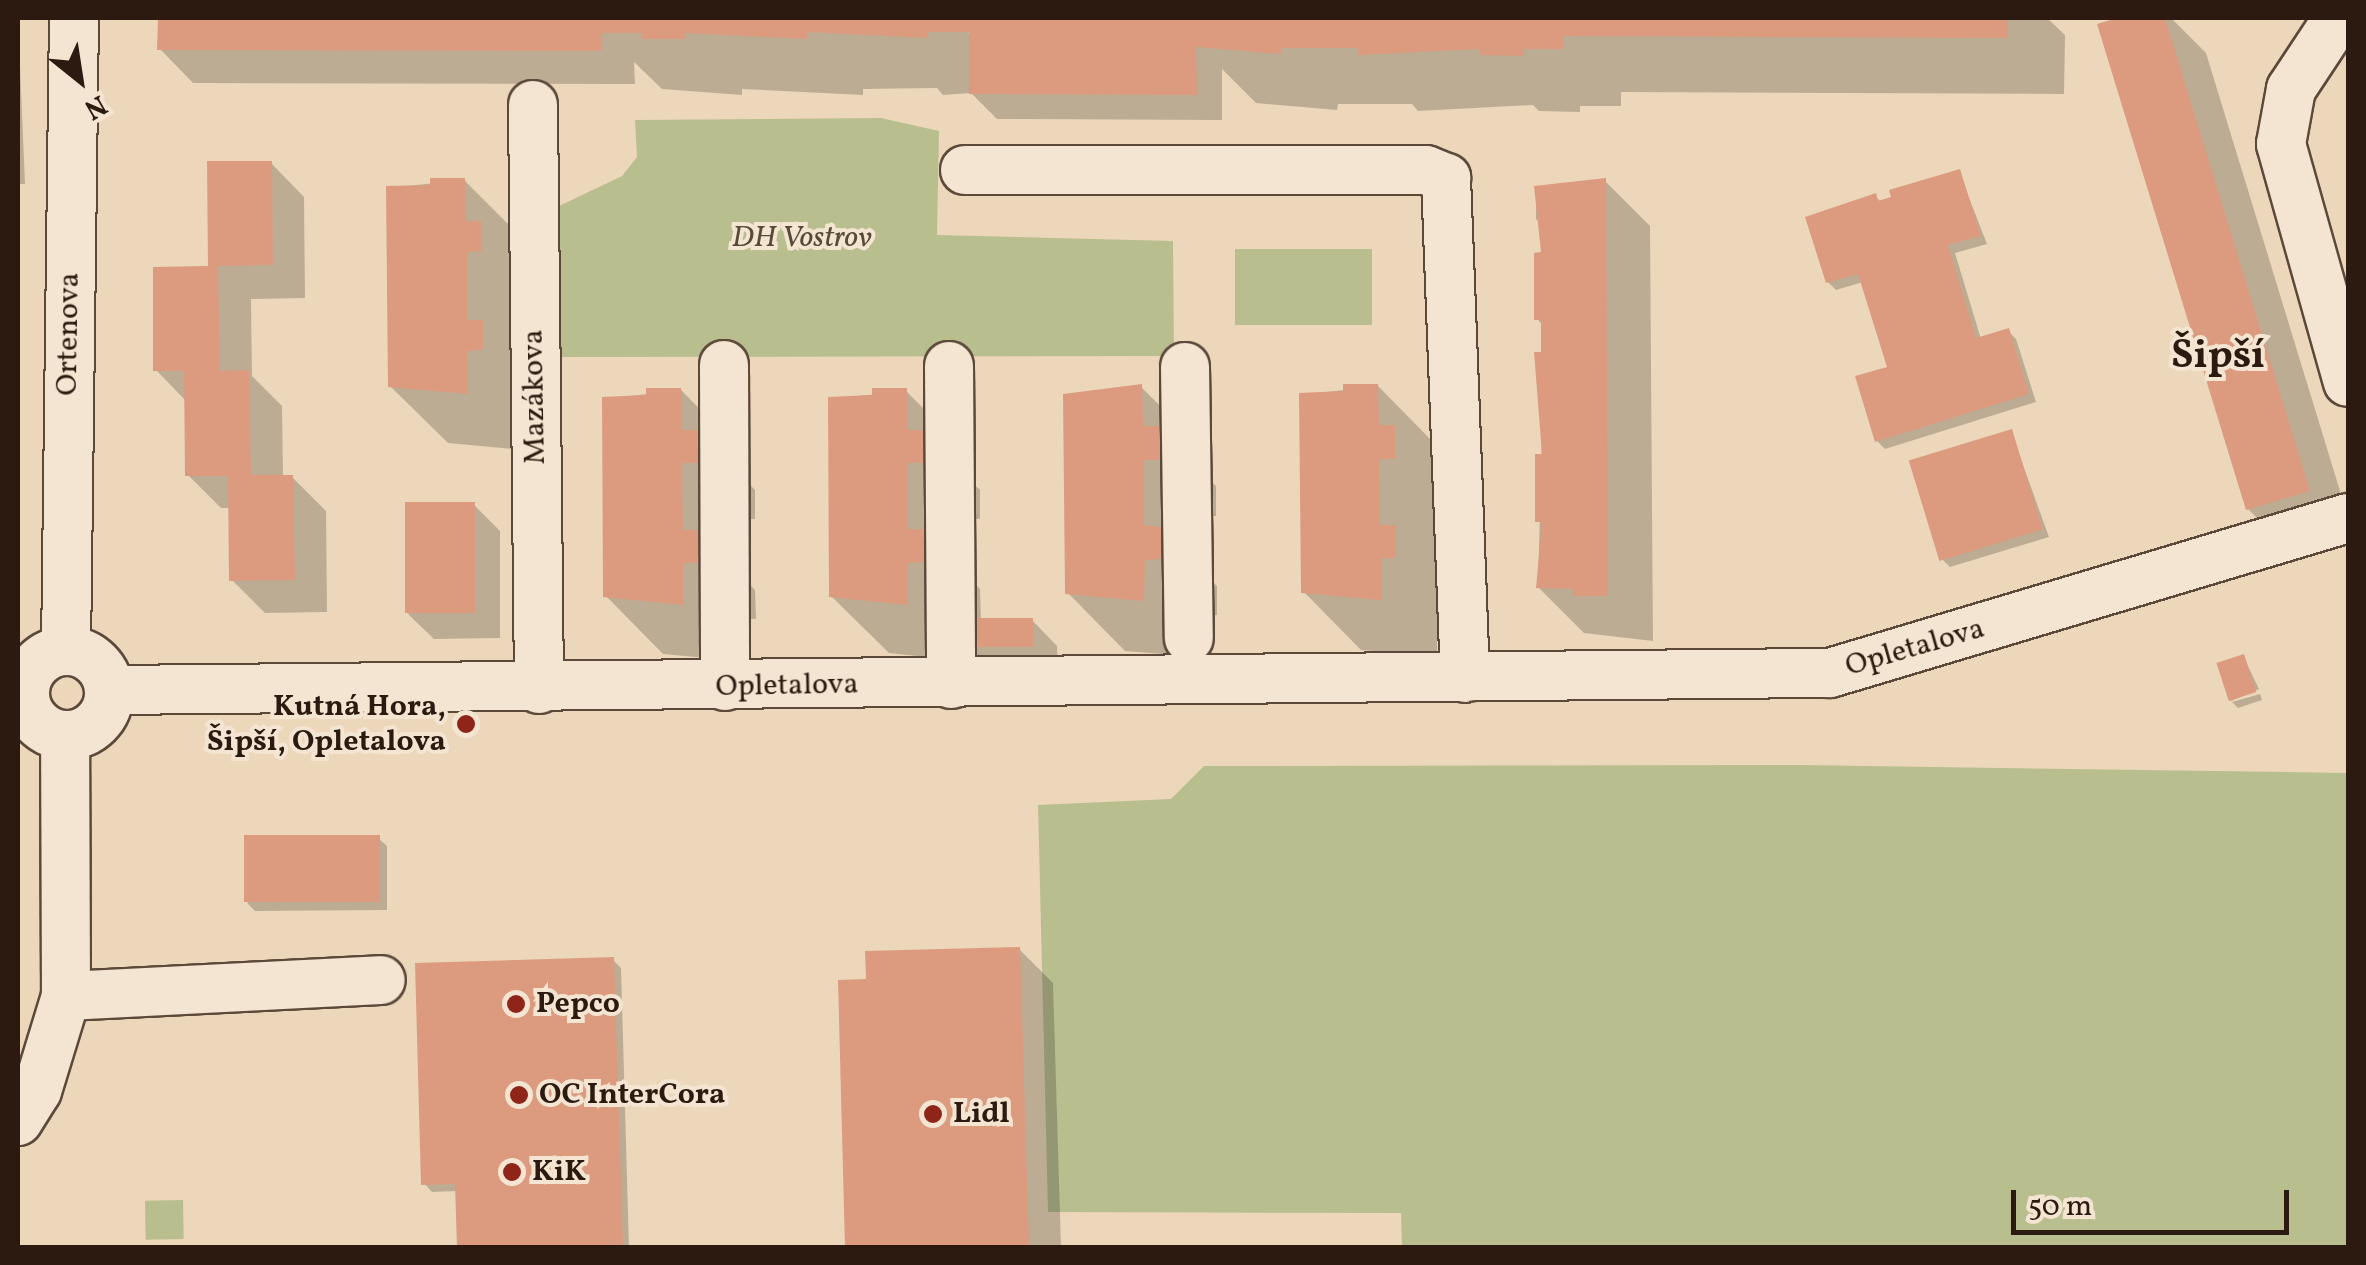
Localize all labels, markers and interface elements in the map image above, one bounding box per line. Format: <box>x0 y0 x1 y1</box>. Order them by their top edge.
north arrow <box>30 30 130 130</box>
text: N <box>77 84 114 128</box>
park label: DH Vostrov <box>732 220 872 256</box>
street label: Ortenova <box>50 272 88 396</box>
street label: Mazákova <box>516 329 554 465</box>
district label: Šipší <box>2171 333 2265 381</box>
street label: Opletalova <box>1841 611 1989 685</box>
street label: Opletalova <box>715 667 859 705</box>
place label: Kutná Hora, Šipší, Opletalova <box>207 689 446 760</box>
marker: Kutná Hora, Šipší, Opletalova <box>455 713 477 735</box>
place label: Pepco <box>536 986 620 1022</box>
marker: Pepco <box>505 993 527 1015</box>
place label: OC InterCora <box>539 1077 725 1113</box>
marker: OC InterCora <box>508 1084 530 1106</box>
place label: Lidl <box>953 1096 1010 1132</box>
marker: Lidl <box>922 1103 944 1125</box>
place label: KiK <box>532 1154 586 1190</box>
marker: KiK <box>501 1161 523 1183</box>
scale bar <box>2016 1170 2294 1232</box>
text: 50 m <box>2028 1186 2092 1228</box>

